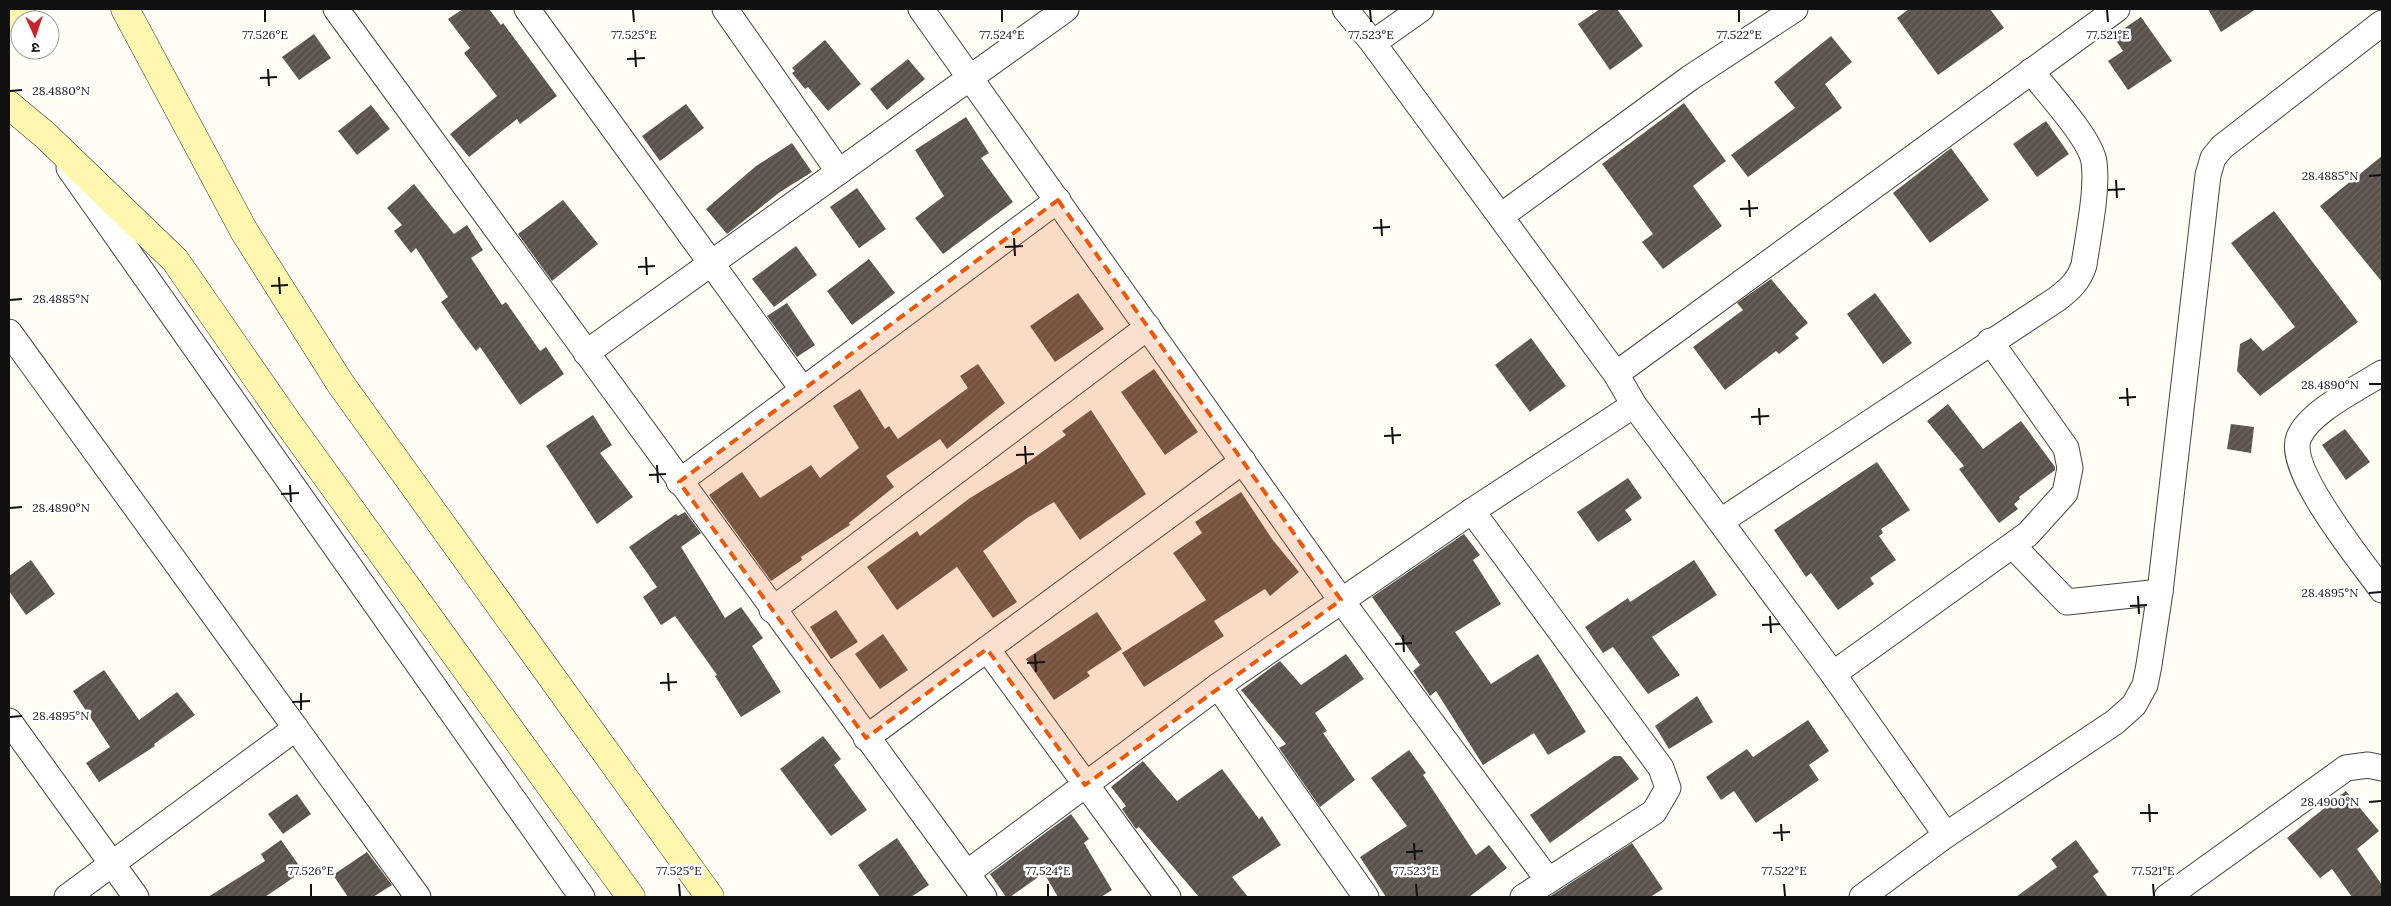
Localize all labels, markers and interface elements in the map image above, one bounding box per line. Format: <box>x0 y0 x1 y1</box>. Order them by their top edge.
north arrow <box>10 10 60 60</box>
text: 77.526°E <box>242 27 288 42</box>
text: 77.525°E <box>611 27 657 42</box>
text: 77.524°E <box>980 27 1024 42</box>
text: 77.523°E <box>1348 27 1394 42</box>
text: 77.522°E <box>1716 27 1762 42</box>
text: 77.521°E <box>2086 27 2130 42</box>
text: उ <box>30 39 40 57</box>
text: 28.4880°N <box>32 83 90 98</box>
text: 28.4885°N <box>2302 168 2358 183</box>
text: 28.4885°N <box>33 291 89 306</box>
text: 28.4890°N <box>2301 377 2359 392</box>
text: 28.4890°N <box>32 500 90 515</box>
text: 28.4895°N <box>2302 585 2358 600</box>
text: 28.4895°N <box>33 708 89 723</box>
text: 28.4900°N <box>2301 794 2359 809</box>
text: 77.526°E <box>288 863 334 878</box>
text: 77.525°E <box>656 863 702 878</box>
text: 77.524°E <box>1026 863 1070 878</box>
text: 77.523°E <box>1393 863 1439 878</box>
text: 77.522°E <box>1761 863 1807 878</box>
text: 77.521°E <box>2131 863 2175 878</box>

